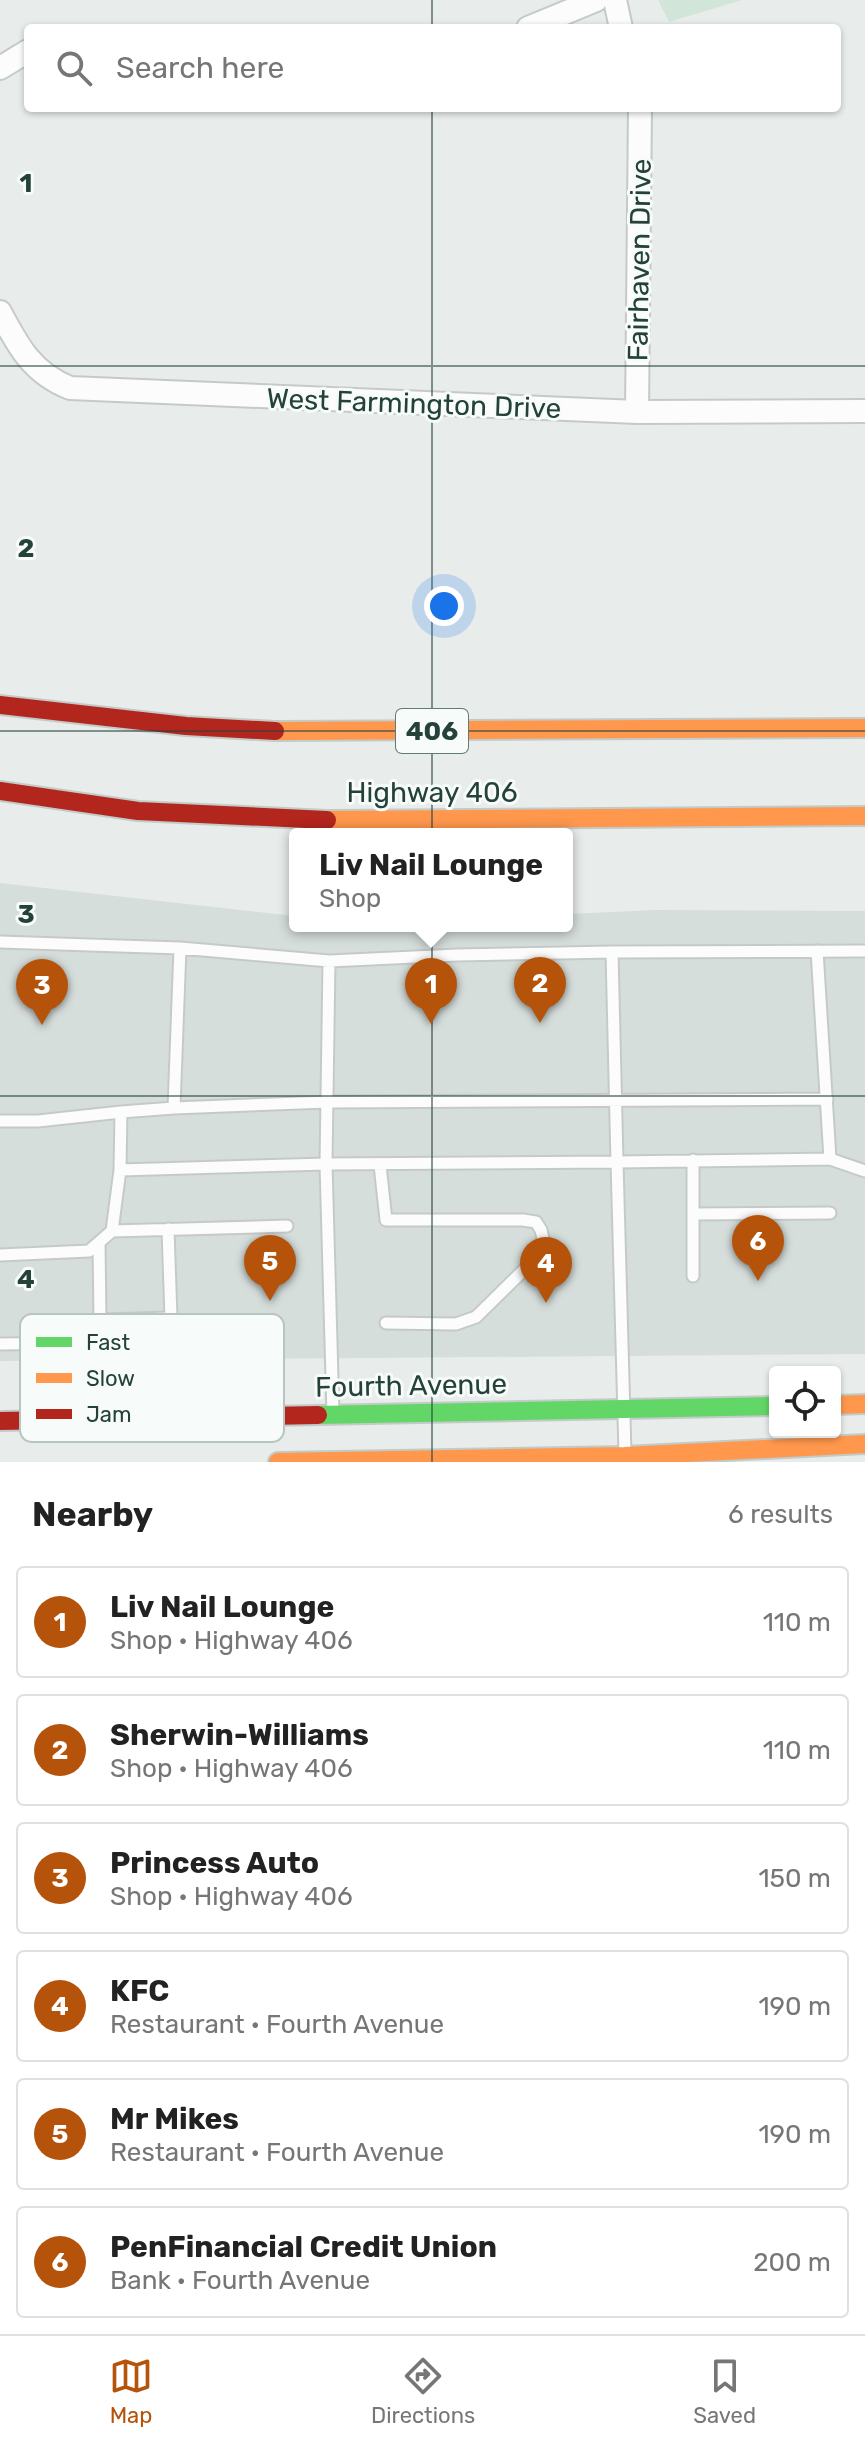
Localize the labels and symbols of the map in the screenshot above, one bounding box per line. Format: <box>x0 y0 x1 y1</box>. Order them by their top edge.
street label: Fairhaven Drive <box>621 158 658 362</box>
text: 1 <box>20 168 32 199</box>
street label: West Farmington Drive <box>266 382 562 425</box>
text: 2 <box>18 533 34 564</box>
your location <box>424 586 464 626</box>
road number: 406 <box>396 709 468 753</box>
street label: Highway 406 <box>346 776 518 809</box>
text: 3 <box>17 899 35 930</box>
pin: 2 <box>514 957 566 1023</box>
pin: 1 <box>405 958 457 1024</box>
pin: 3 <box>16 959 68 1025</box>
pin: 6 <box>732 1215 784 1281</box>
pin: 5 <box>244 1235 296 1301</box>
pin: 4 <box>520 1237 572 1303</box>
text: 4 <box>17 1264 35 1295</box>
legend <box>20 1314 284 1442</box>
text: Fast <box>86 1329 131 1356</box>
text: Slow <box>86 1365 135 1392</box>
street label: Fourth Avenue <box>315 1367 507 1404</box>
text: Jam <box>86 1401 132 1428</box>

